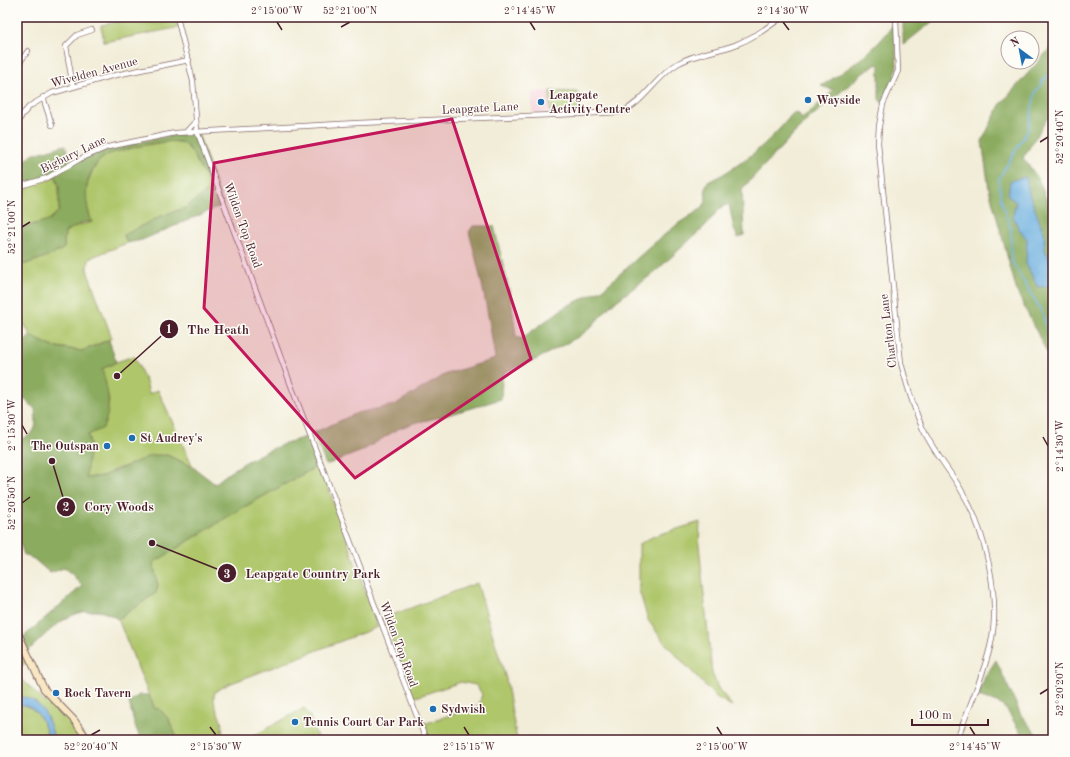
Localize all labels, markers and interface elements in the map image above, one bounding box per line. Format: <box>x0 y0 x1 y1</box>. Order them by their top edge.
text: 2°15'00"W <box>251 6 303 16</box>
text: 52°21'00"N <box>323 6 378 16</box>
text: 2°14'45"W <box>504 6 556 16</box>
text: 2°14'30"W <box>757 6 809 16</box>
north arrow <box>1000 30 1040 70</box>
text: N <box>1009 36 1022 50</box>
street label: Wivelden Avenue <box>49 55 140 90</box>
place label: Leapgate Activity Centre <box>549 90 631 116</box>
marker: Wayside <box>803 95 813 105</box>
place label: Wayside <box>816 95 861 107</box>
marker: Leapgate Activity Centre <box>536 97 546 107</box>
street label: Leapgate Lane <box>441 101 519 117</box>
text: 52°20'40"N <box>1055 109 1065 164</box>
street label: Bigbury Lane <box>39 134 108 176</box>
street label: Wilden Top Road <box>221 181 263 270</box>
text: 52°21'00"N <box>7 199 17 254</box>
street label: Charlton Lane <box>878 293 899 369</box>
callout: The Heath <box>159 317 257 342</box>
text: 1 <box>166 324 172 336</box>
text: The Heath <box>187 324 249 337</box>
text: 2°15'30"W <box>7 399 17 451</box>
text: 2°14'30"W <box>1055 420 1065 472</box>
marker: St Audrey's <box>127 433 137 443</box>
place label: St Audrey's <box>140 433 202 445</box>
place label: The Outspan <box>31 441 99 453</box>
marker: The Outspan <box>102 441 112 451</box>
text: 52°20'50"N <box>7 475 17 530</box>
callout: Cory Woods <box>56 494 162 519</box>
text: Cory Woods <box>84 501 154 514</box>
text: 2 <box>63 502 70 514</box>
callout: Leapgate Country Park <box>217 561 388 586</box>
text: Leapgate Country Park <box>245 568 381 581</box>
text: 3 <box>224 569 231 581</box>
street label: Wilden Top Road <box>377 600 419 689</box>
text: 52°20'20"N <box>1055 661 1065 716</box>
marker: Rock Tavern <box>51 688 61 698</box>
place label: Rock Tavern <box>64 688 132 700</box>
scale bar <box>912 701 988 727</box>
marker: Sydwish <box>428 704 438 714</box>
place label: Sydwish <box>441 704 486 716</box>
text: 100 m <box>918 710 952 722</box>
marker: Tennis Court Car Park <box>290 717 300 727</box>
place label: Tennis Court Car Park <box>303 717 424 729</box>
text: 52°20'40"N <box>64 742 119 752</box>
text: 2°15'30"W <box>190 742 242 752</box>
text: 2°15'15"W <box>443 742 495 752</box>
text: 2°15'00"W <box>696 742 748 752</box>
text: 2°14'45"W <box>949 742 1001 752</box>

